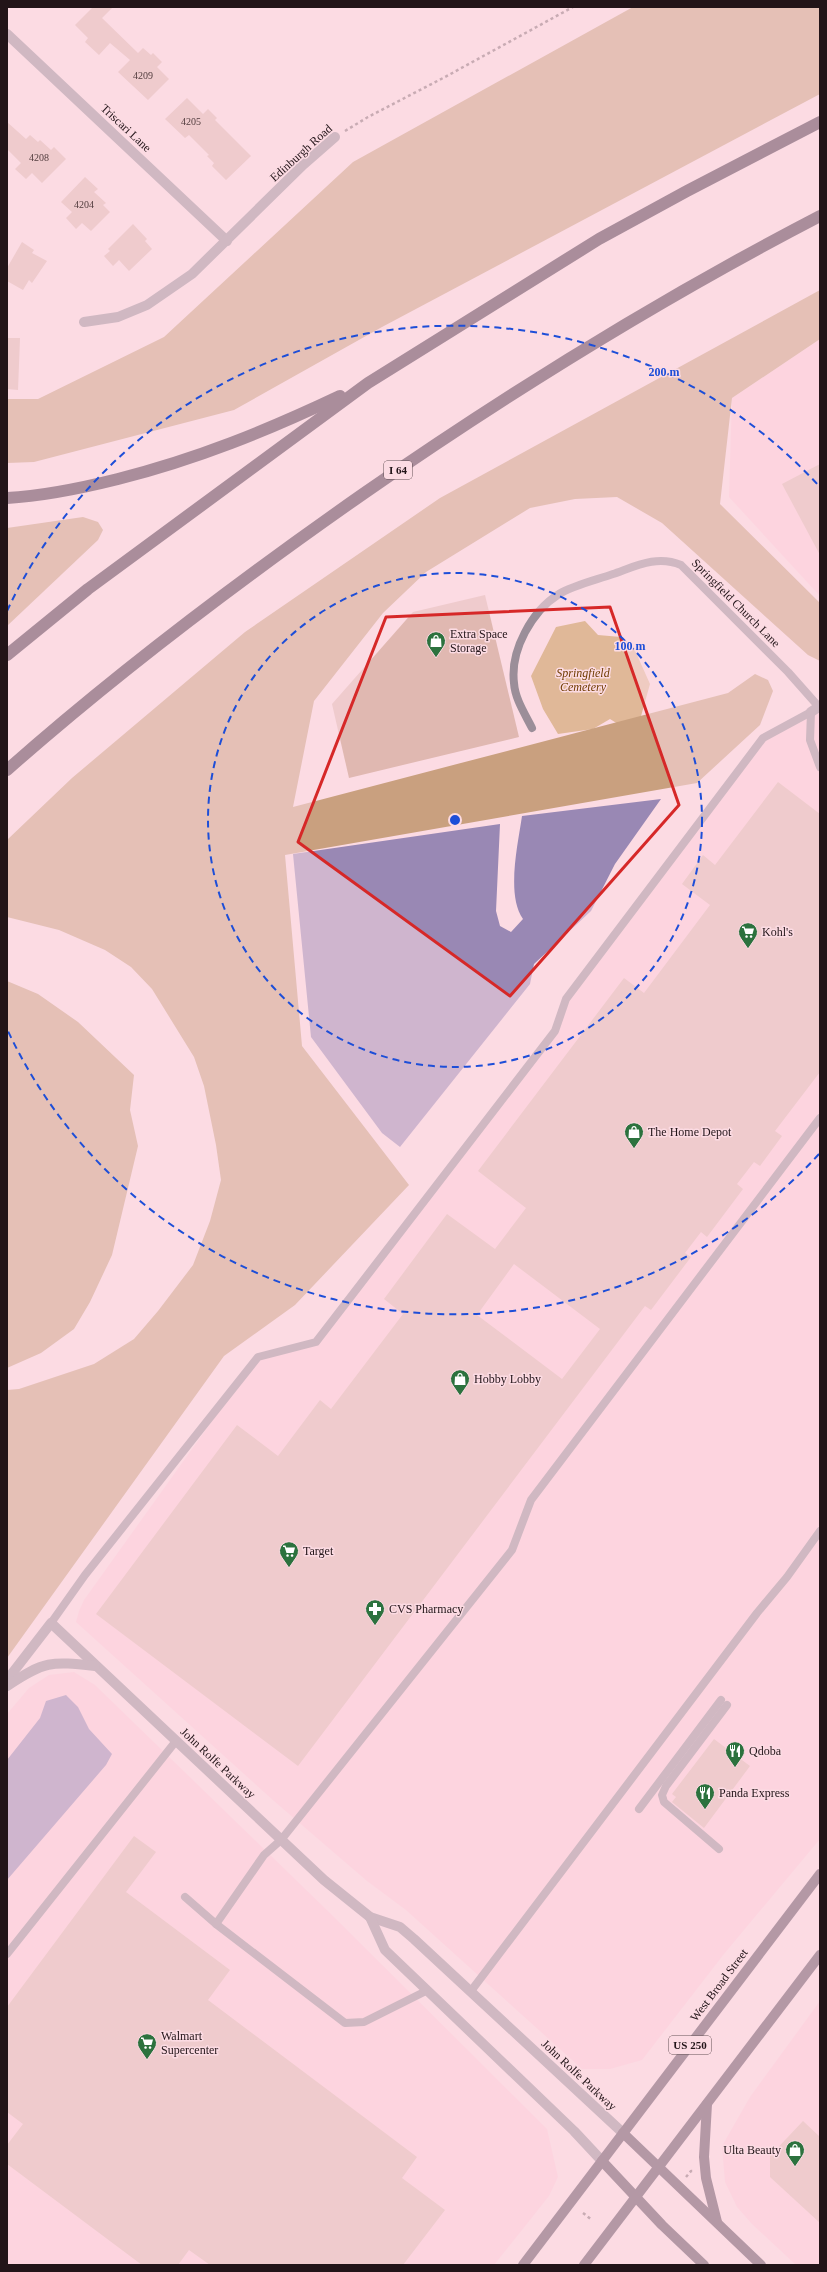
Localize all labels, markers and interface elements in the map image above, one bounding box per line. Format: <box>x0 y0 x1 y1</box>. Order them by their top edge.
house number: 4209 <box>133 70 153 81</box>
street label: Triscari Lane <box>98 101 154 155</box>
house number: 4205 <box>181 116 201 127</box>
street label: Edinburgh Road <box>267 121 335 185</box>
house number: 4208 <box>29 152 49 163</box>
house number: 4204 <box>74 199 94 210</box>
text: 200 m <box>649 365 680 379</box>
road number: I 64 <box>384 461 412 479</box>
street label: Springfield Church Lane <box>689 556 783 650</box>
place label: Extra Space Storage <box>450 627 508 655</box>
shop icon: Extra Space Storage <box>425 630 447 658</box>
text: 100 m <box>615 639 646 653</box>
park label: Springfield Cemetery <box>556 666 611 694</box>
centre of rings <box>448 813 462 827</box>
supermarket icon: Kohl's <box>737 921 759 949</box>
place label: Kohl's <box>762 925 793 939</box>
shop icon: The Home Depot <box>623 1121 645 1149</box>
place label: The Home Depot <box>648 1125 732 1139</box>
shop icon: Hobby Lobby <box>449 1368 471 1396</box>
place label: Hobby Lobby <box>474 1372 541 1386</box>
supermarket icon: Target <box>278 1540 300 1568</box>
place label: Target <box>303 1544 334 1558</box>
pharmacy icon: CVS Pharmacy <box>364 1598 386 1626</box>
place label: CVS Pharmacy <box>389 1602 463 1616</box>
street label: John Rolfe Parkway <box>178 1725 258 1801</box>
restaurant icon: Qdoba <box>724 1740 746 1768</box>
place label: Qdoba <box>749 1744 782 1758</box>
restaurant icon: Panda Express <box>694 1782 716 1810</box>
place label: Panda Express <box>719 1786 790 1800</box>
street label: West Broad Street <box>687 1946 751 2024</box>
place label: Walmart Supercenter <box>161 2029 218 2057</box>
supermarket icon: Walmart Supercenter <box>136 2032 158 2060</box>
road number: US 250 <box>669 2036 711 2054</box>
street label: John Rolfe Parkway <box>539 2037 619 2113</box>
shop icon: Ulta Beauty <box>784 2139 806 2167</box>
place label: Ulta Beauty <box>723 2143 781 2157</box>

